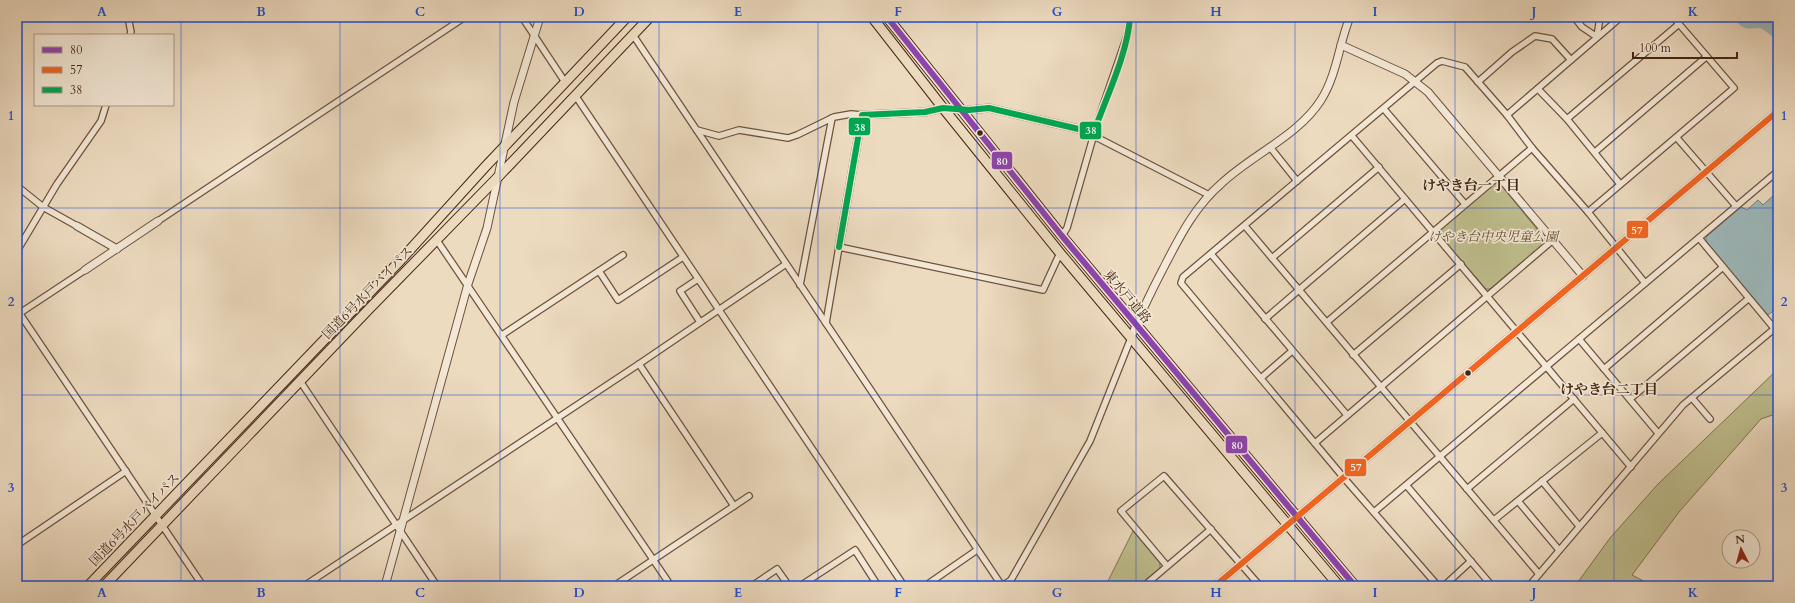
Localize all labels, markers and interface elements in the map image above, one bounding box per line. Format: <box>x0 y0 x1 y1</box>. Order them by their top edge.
text: A <box>97 3 107 21</box>
text: B <box>256 3 266 21</box>
text: C <box>415 3 425 21</box>
text: D <box>573 3 585 21</box>
text: E <box>734 3 742 21</box>
text: F <box>894 3 902 21</box>
text: G <box>1052 3 1063 21</box>
text: H <box>1210 3 1222 21</box>
text: I <box>1372 3 1378 21</box>
text: J <box>1530 3 1537 21</box>
text: K <box>1688 3 1699 21</box>
legend <box>34 34 174 106</box>
scale bar <box>1633 34 1737 60</box>
text: 100 m <box>1639 40 1672 56</box>
text: 80 <box>70 42 82 58</box>
text: 57 <box>70 62 82 78</box>
text: 38 <box>70 82 82 98</box>
text: 1 <box>8 107 14 125</box>
text: 1 <box>1781 107 1787 125</box>
line badge: 38 <box>848 117 871 136</box>
text: 38 <box>854 120 866 135</box>
line badge: 38 <box>1079 121 1102 140</box>
text: 38 <box>1085 123 1097 138</box>
unlabelled marker <box>975 128 985 138</box>
line badge: 80 <box>991 151 1013 170</box>
text: 80 <box>996 154 1008 169</box>
district label: けやき台一丁目 <box>1422 176 1520 195</box>
line badge: 57 <box>1626 220 1649 239</box>
text: 57 <box>1631 223 1643 238</box>
park label: けやき台中央児童公園 <box>1428 228 1560 246</box>
street label: 国道6号水戸バイパス <box>318 242 417 343</box>
street label: 東水戸道路 <box>1099 266 1155 327</box>
text: 2 <box>8 293 15 311</box>
text: 2 <box>1781 293 1788 311</box>
unlabelled marker <box>1463 368 1473 378</box>
district label: けやき台二丁目 <box>1560 380 1658 399</box>
line badge: 80 <box>1225 435 1248 454</box>
text: 80 <box>1231 438 1243 453</box>
line badge: 57 <box>1344 458 1367 477</box>
text: 57 <box>1350 460 1362 475</box>
street label: 国道6号水戸バイパス <box>85 469 184 570</box>
text: 3 <box>8 479 15 497</box>
text: 3 <box>1781 479 1788 497</box>
north arrow <box>1721 529 1761 569</box>
text: N <box>1734 532 1746 548</box>
text: A <box>97 584 107 602</box>
text: B <box>256 584 266 602</box>
text: C <box>415 584 425 602</box>
text: D <box>573 584 585 602</box>
text: E <box>734 584 742 602</box>
text: F <box>894 584 902 602</box>
text: G <box>1052 584 1063 602</box>
text: H <box>1210 584 1222 602</box>
text: I <box>1372 584 1378 602</box>
text: J <box>1530 584 1537 602</box>
text: K <box>1688 584 1699 602</box>

